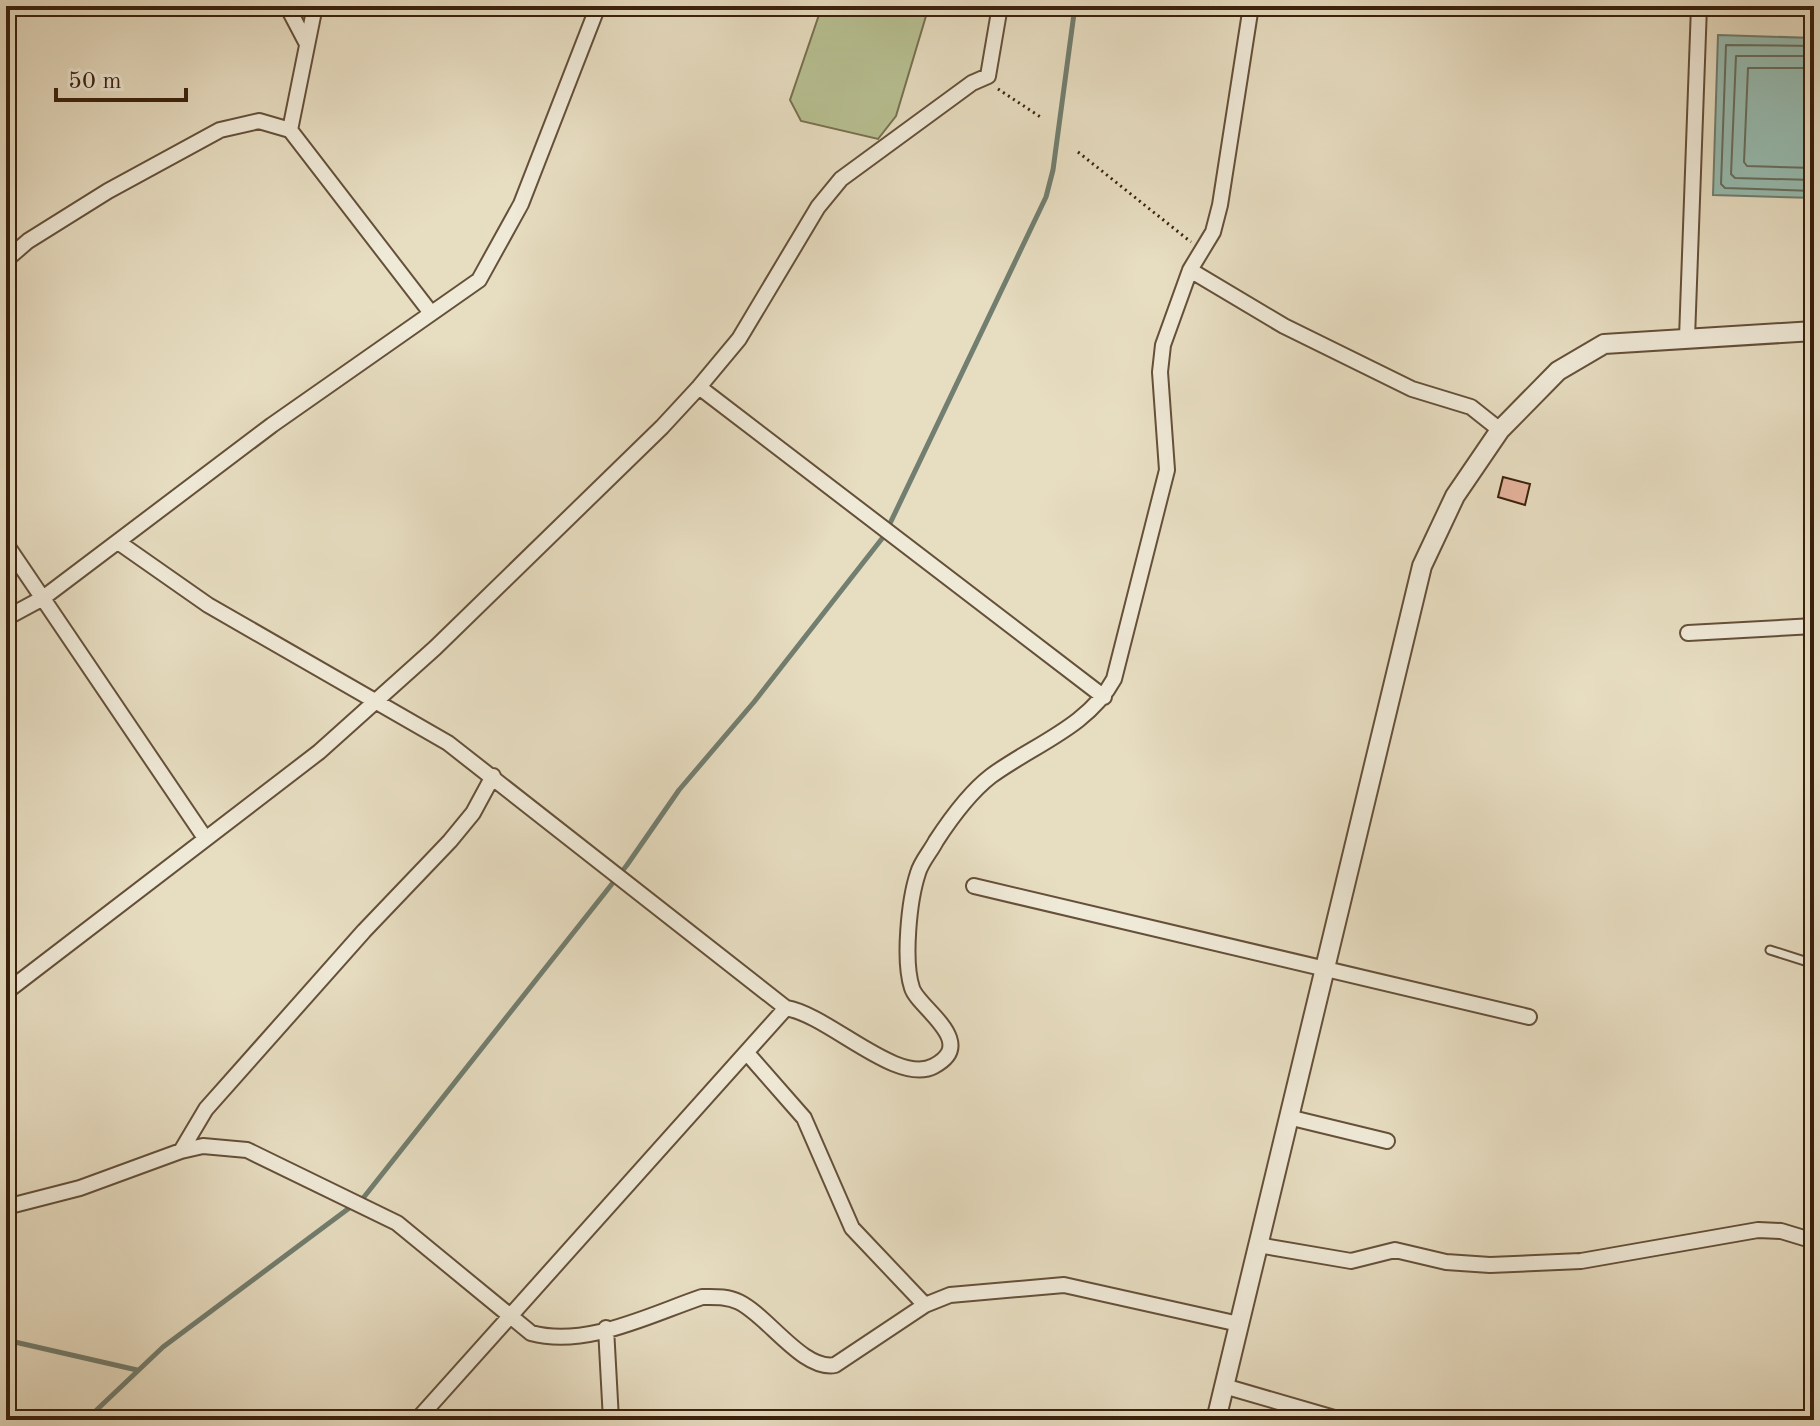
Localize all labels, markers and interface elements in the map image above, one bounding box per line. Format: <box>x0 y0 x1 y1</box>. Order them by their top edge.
scale bar <box>56 52 186 102</box>
text: 50 m <box>68 70 122 94</box>

